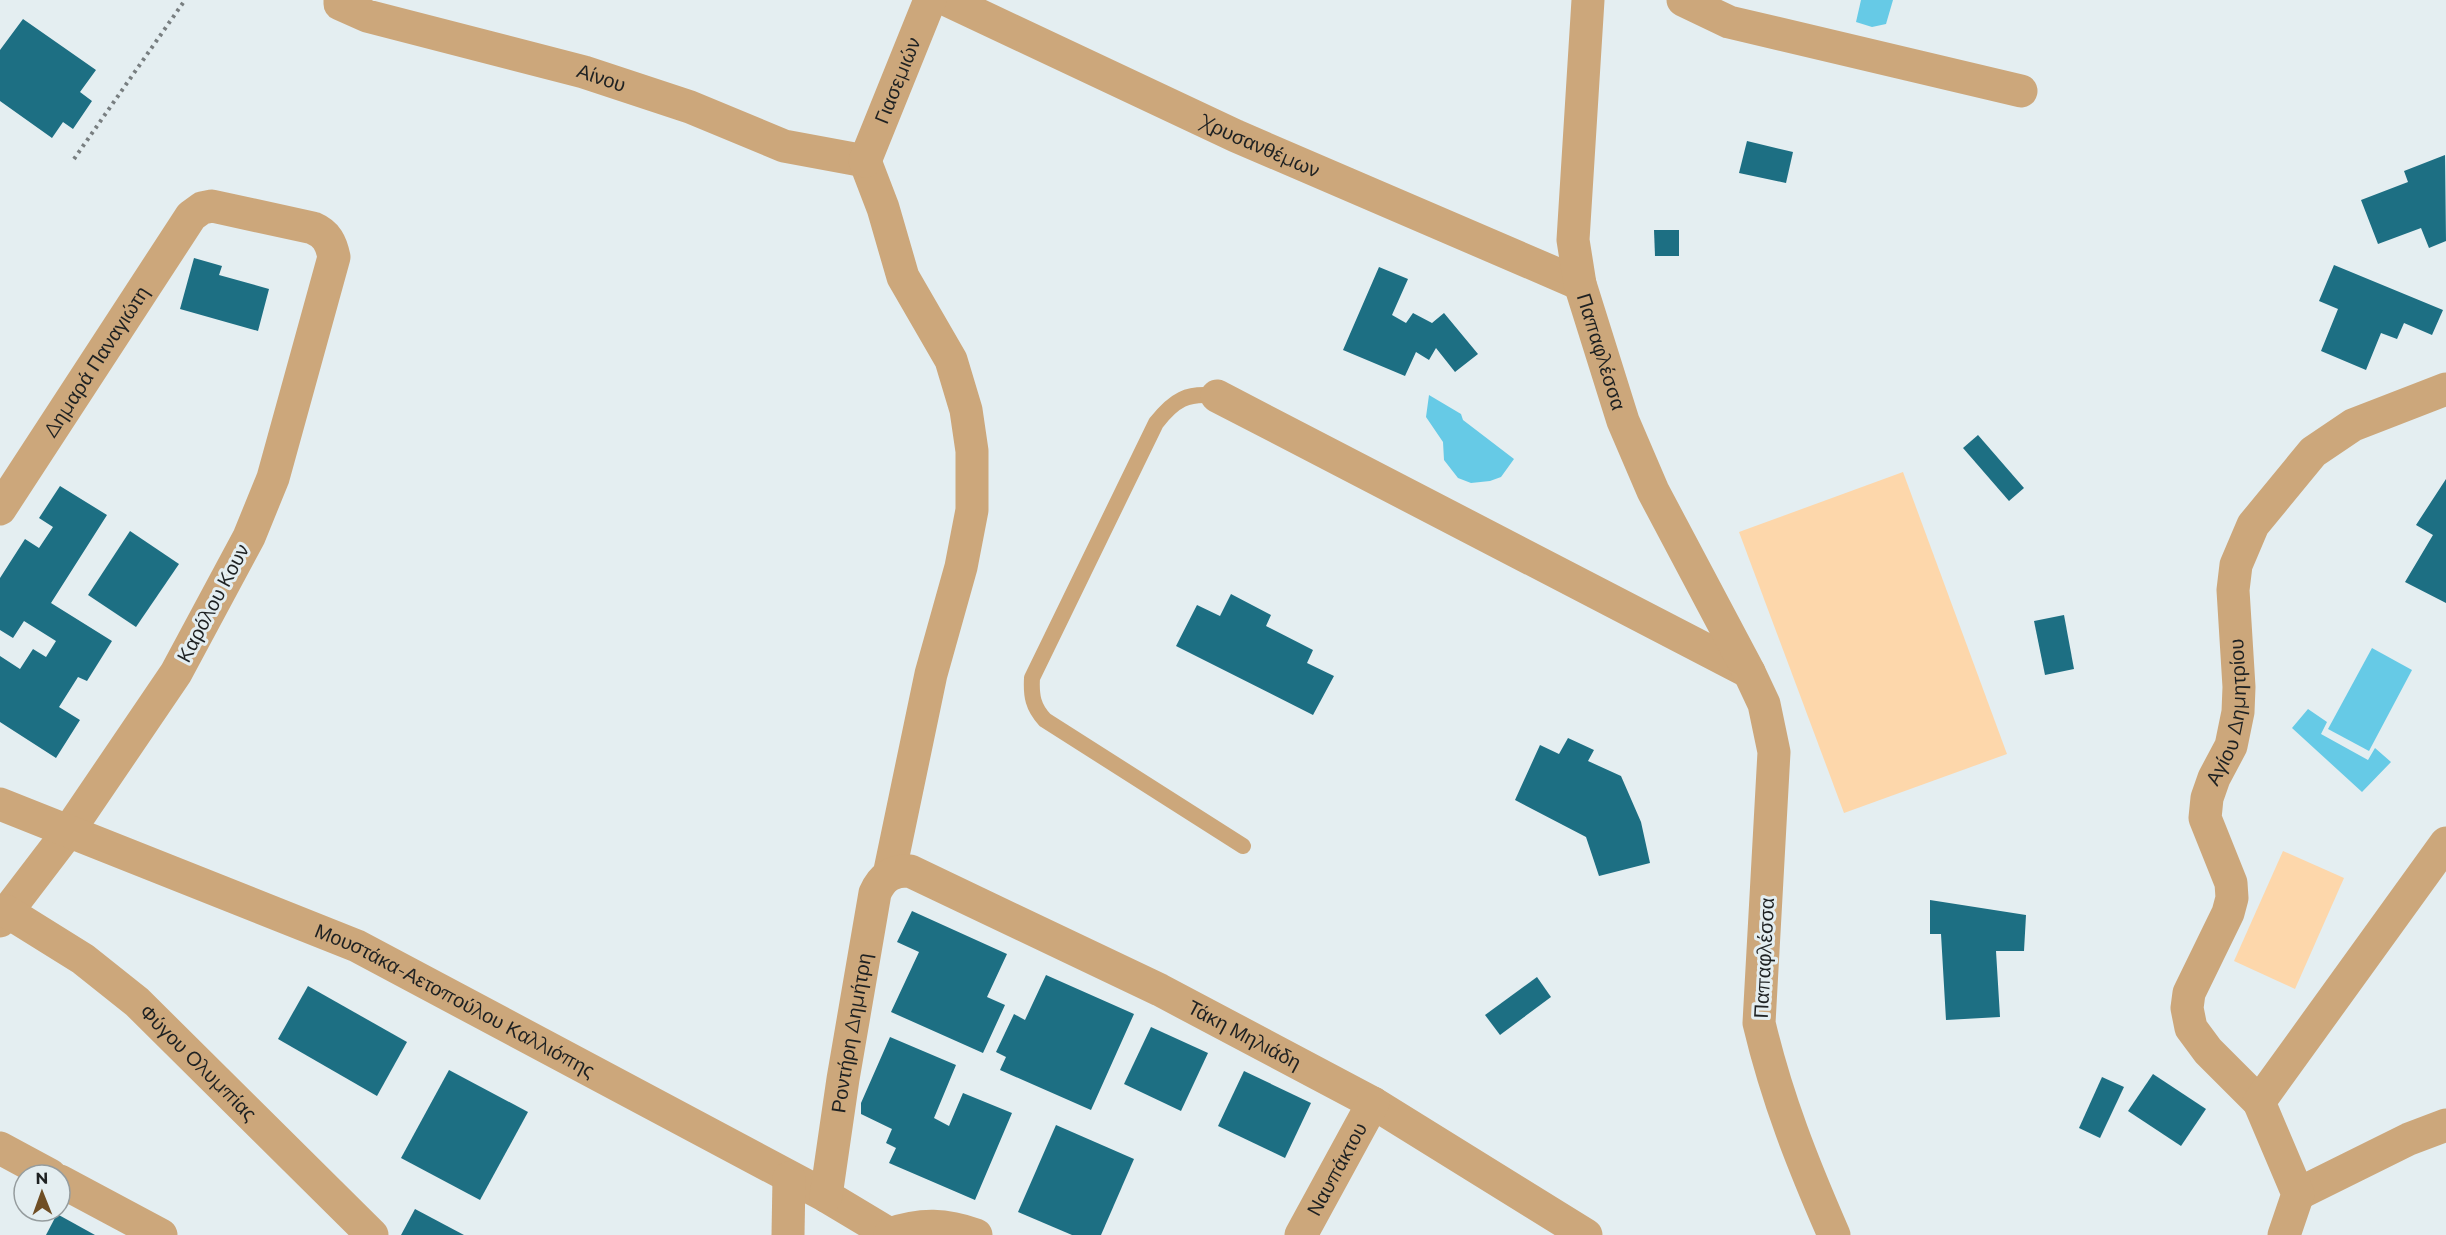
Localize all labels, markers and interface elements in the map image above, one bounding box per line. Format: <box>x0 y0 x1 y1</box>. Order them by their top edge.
street label: Γιασεμιών <box>869 34 926 127</box>
street label: Αίνου <box>574 59 629 97</box>
street label: Χρυσανθέμων <box>1195 108 1323 183</box>
street label: Δημαρά Παναγιώτη <box>38 282 154 441</box>
street label: Παπαφλέσσα <box>1572 290 1631 413</box>
street label: Καρόλου Κουν <box>172 540 254 666</box>
street label: Αγίου Δημητρίου <box>2200 638 2251 789</box>
street label: Παπαφλέσσα <box>1749 897 1779 1019</box>
street label: Μουστάκα-Αετοπούλου Καλλιόπης <box>311 918 599 1083</box>
street label: Ροντήρη Δημήτρη <box>826 951 876 1115</box>
street label: Τάκη Μηλιάδη <box>1184 995 1305 1075</box>
street label: Φύγου Ολυμπίας <box>135 1000 262 1126</box>
street label: Ναυπάκτου <box>1302 1118 1372 1220</box>
north arrow <box>12 1163 72 1223</box>
text: N <box>35 1169 48 1188</box>

